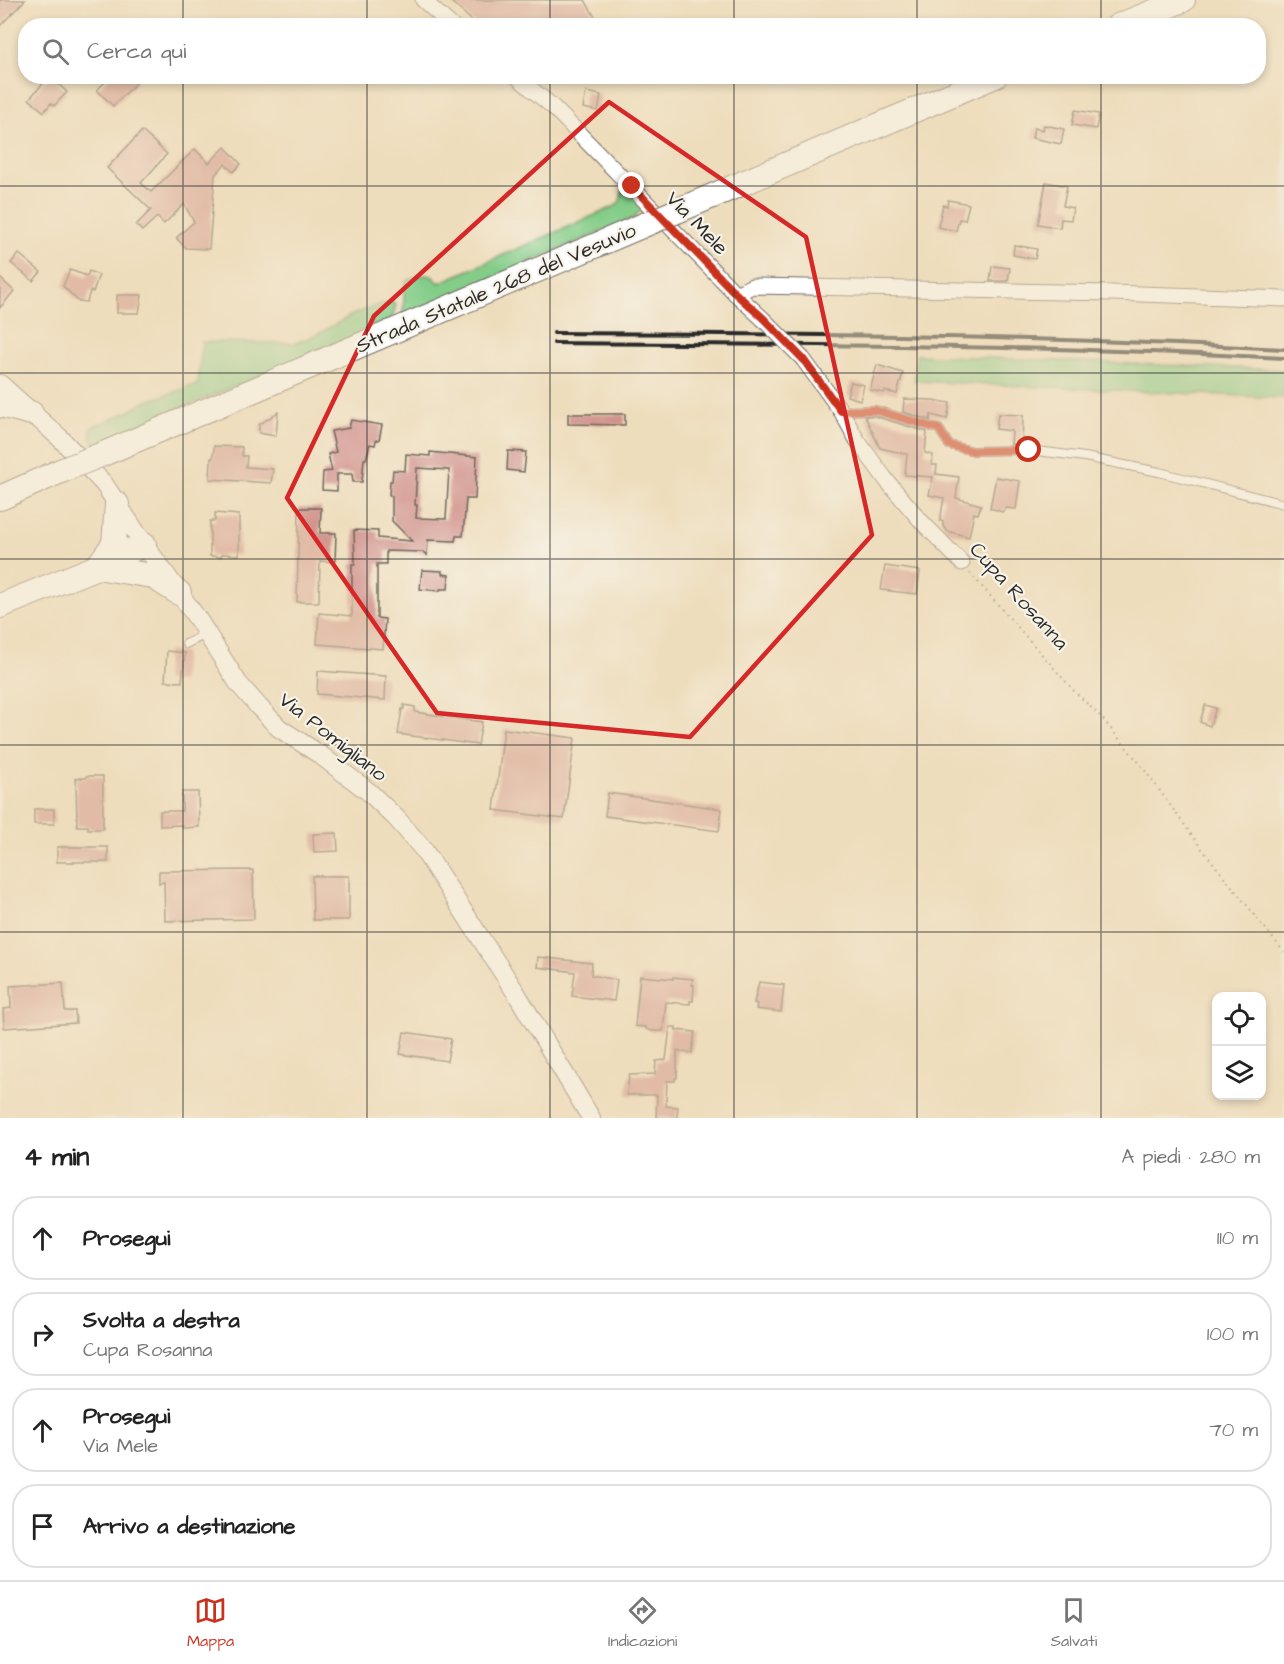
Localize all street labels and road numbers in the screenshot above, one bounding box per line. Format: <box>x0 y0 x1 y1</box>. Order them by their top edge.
street label: Via Mele <box>659 185 735 261</box>
street label: Strada Statale 268 del Vesuvio <box>351 216 641 360</box>
street label: Cupa Rosanna <box>962 536 1075 657</box>
street label: Via Pomigliano <box>271 685 393 790</box>

